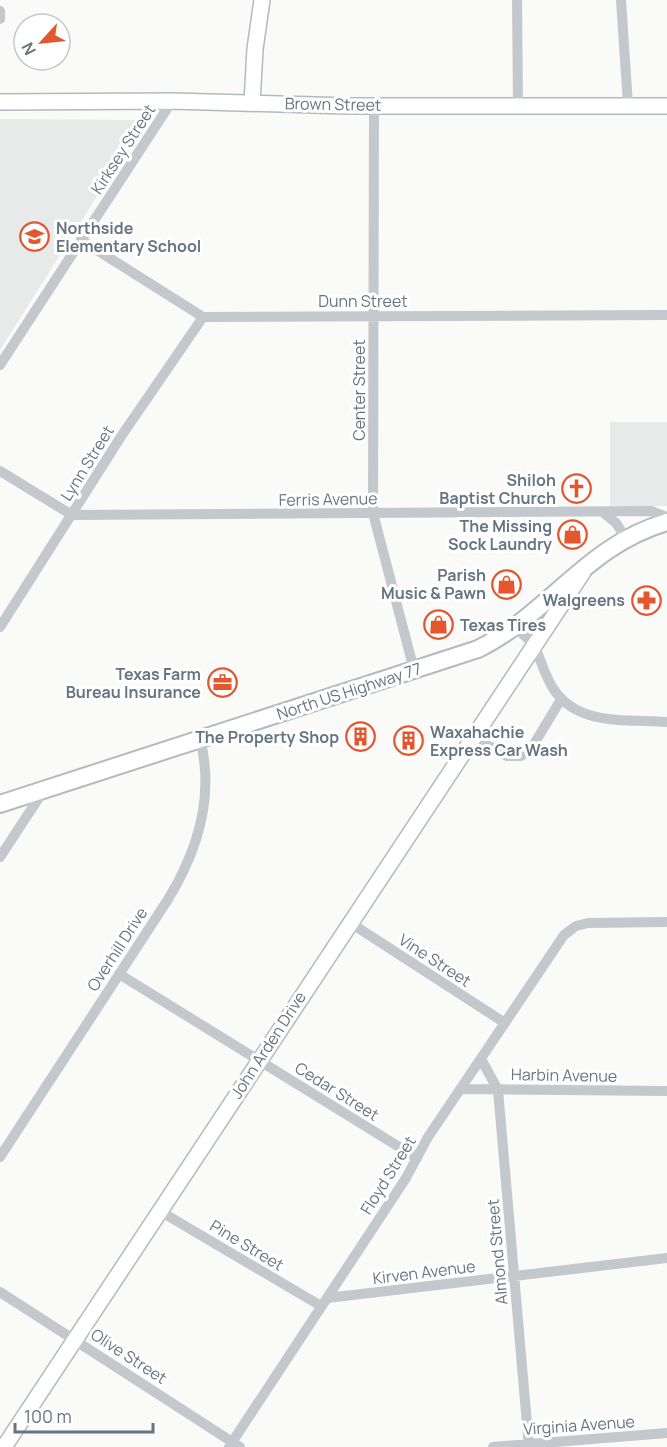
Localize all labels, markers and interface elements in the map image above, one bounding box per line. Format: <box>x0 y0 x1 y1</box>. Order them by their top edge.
north arrow <box>12 12 72 72</box>
text: N <box>16 39 41 59</box>
street label: Brown Street <box>285 92 381 116</box>
street label: Kirksey Street <box>86 100 160 198</box>
place label: Northside Elementary School <box>56 217 201 257</box>
school or university icon: Northside Elementary School <box>19 221 51 253</box>
street label: Dunn Street <box>318 290 408 312</box>
street label: Center Street <box>348 339 370 441</box>
street label: Lynn Street <box>55 421 119 505</box>
place label: Shiloh Baptist Church <box>439 469 556 509</box>
church icon: Shiloh Baptist Church <box>561 473 593 505</box>
street label: Ferris Avenue <box>278 487 378 511</box>
place label: The Missing Sock Laundry <box>448 515 552 555</box>
shop icon: The Missing Sock Laundry <box>557 519 589 551</box>
place label: Parish Music & Pawn <box>381 564 486 604</box>
shop icon: Parish Music & Pawn <box>491 568 523 600</box>
pharmacy icon: Walgreens <box>630 584 662 616</box>
place label: Walgreens <box>543 589 625 611</box>
shop icon: Texas Tires <box>423 609 455 641</box>
place label: Texas Tires <box>460 614 546 636</box>
street label: North US Highway 77 <box>274 657 424 725</box>
place label: Texas Farm Bureau Insurance <box>66 663 201 703</box>
office icon: Texas Farm Bureau Insurance <box>206 667 238 699</box>
building icon: The Property Shop <box>344 721 376 753</box>
place label: Waxahachie Express Car Wash <box>430 721 568 761</box>
building icon: Waxahachie Express Car Wash <box>393 725 425 757</box>
place label: The Property Shop <box>195 726 339 748</box>
street label: Overhill Drive <box>82 903 152 995</box>
street label: Vine Street <box>395 928 475 992</box>
street label: John Arden Drive <box>225 987 311 1103</box>
street label: Cedar Street <box>291 1056 383 1126</box>
street label: Harbin Avenue <box>511 1063 617 1087</box>
street label: Floyd Street <box>355 1132 421 1218</box>
street label: Almond Street <box>481 1198 513 1306</box>
street label: Pine Street <box>206 1214 288 1276</box>
street label: Kirven Avenue <box>371 1255 477 1289</box>
street label: Olive Street <box>87 1323 171 1389</box>
scale bar <box>15 1396 153 1434</box>
text: 100 m <box>24 1404 72 1428</box>
street label: Virginia Avenue <box>522 1410 636 1440</box>

